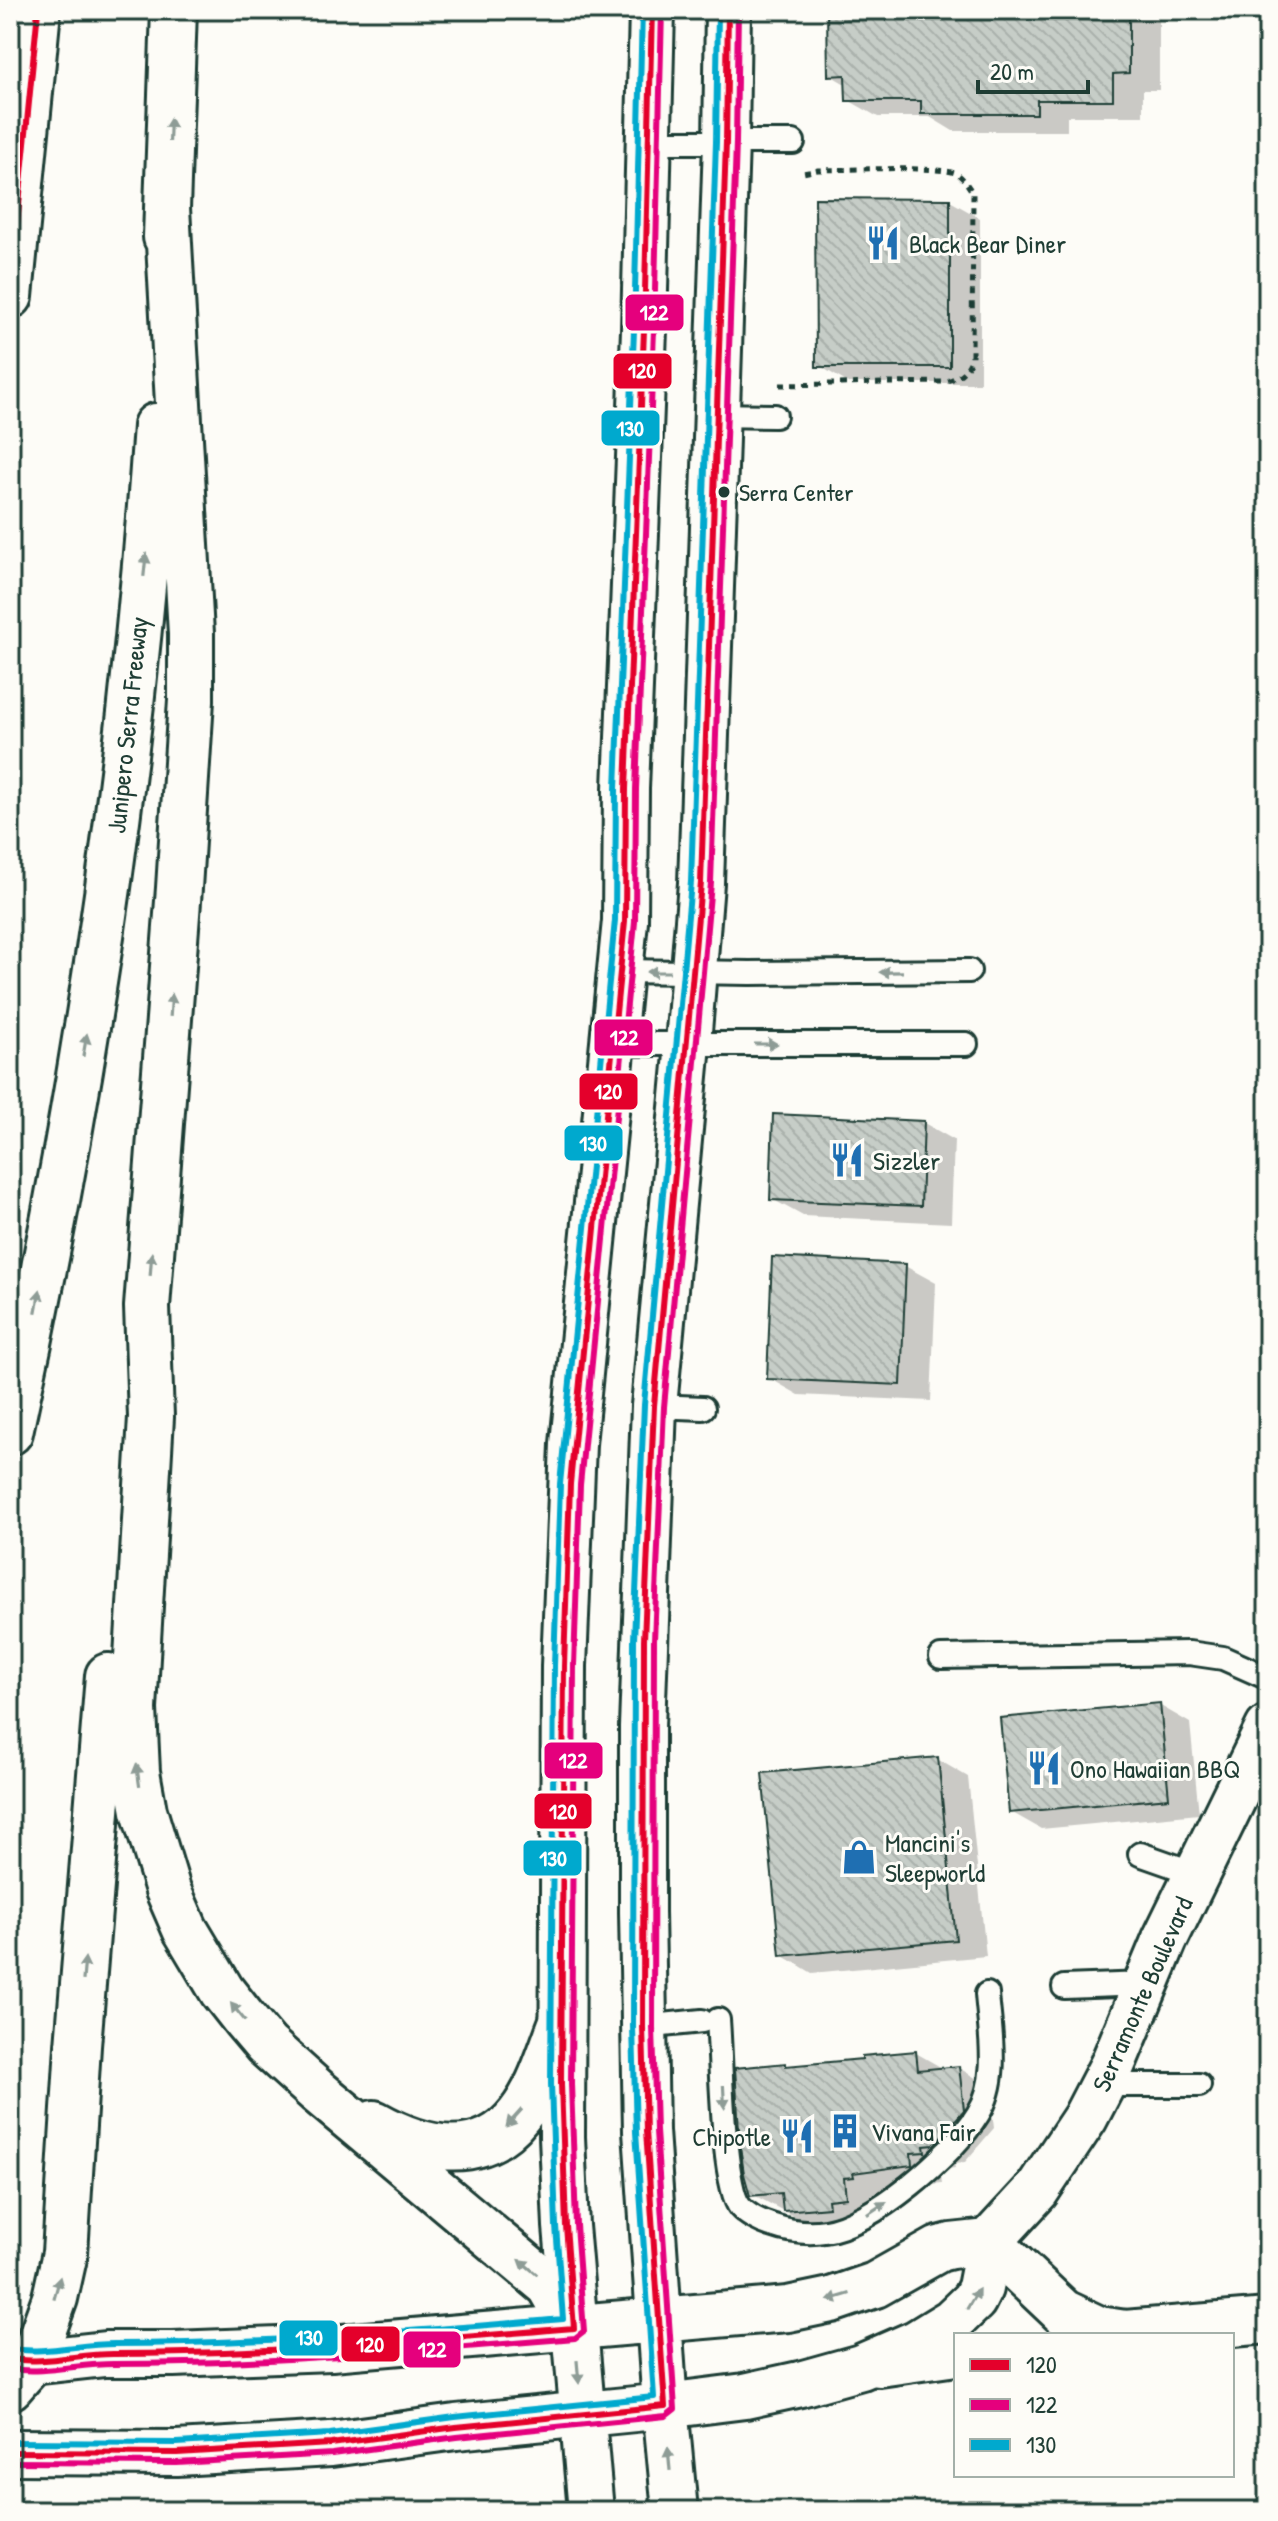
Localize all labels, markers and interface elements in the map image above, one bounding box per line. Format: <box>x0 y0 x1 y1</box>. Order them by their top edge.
scale bar <box>978 44 1088 94</box>
text: 20 m <box>990 55 1034 87</box>
one-way arrow <box>163 117 176 142</box>
restaurant icon: Black Bear Diner <box>864 224 902 262</box>
place label: Black Bear Diner <box>909 226 1066 261</box>
line badge: 122 <box>624 293 685 332</box>
text: 122 <box>640 297 669 327</box>
line badge: 120 <box>612 352 673 390</box>
text: 120 <box>628 355 656 385</box>
line badge: 130 <box>600 409 661 447</box>
text: 130 <box>616 413 644 443</box>
place label: Serra Center <box>739 476 854 508</box>
marker: Serra Center <box>716 484 732 500</box>
one-way arrow <box>139 552 152 577</box>
street label: Junipero Serra Freeway <box>98 615 156 835</box>
one-way arrow <box>645 965 670 978</box>
one-way arrow <box>878 965 903 978</box>
one-way arrow <box>165 992 178 1017</box>
line badge: 122 <box>593 1018 654 1057</box>
text: 122 <box>610 1022 639 1052</box>
one-way arrow <box>80 1032 92 1057</box>
one-way arrow <box>754 1038 779 1050</box>
line badge: 120 <box>578 1072 639 1111</box>
text: 120 <box>594 1076 622 1106</box>
line badge: 130 <box>563 1124 624 1162</box>
text: 130 <box>579 1128 607 1158</box>
restaurant icon: Sizzler <box>828 1141 866 1179</box>
place label: Sizzler <box>873 1143 940 1178</box>
one-way arrow <box>144 1251 157 1276</box>
one-way arrow <box>32 1288 45 1313</box>
line badge: 122 <box>543 1741 604 1780</box>
text: 122 <box>559 1745 588 1775</box>
restaurant icon: Ono Hawaiian BBQ <box>1025 1749 1063 1787</box>
place label: Ono Hawaiian BBQ <box>1070 1751 1240 1786</box>
one-way arrow <box>131 1762 144 1787</box>
line badge: 120 <box>533 1792 593 1830</box>
text: 120 <box>549 1796 577 1826</box>
place label: Mancini's Sleepworld <box>885 1825 985 1890</box>
shop icon: Mancini's Sleepworld <box>840 1838 878 1876</box>
line badge: 130 <box>522 1839 583 1877</box>
text: 130 <box>539 1843 567 1873</box>
street label: Serramonte Boulevard <box>1083 1891 1201 2097</box>
one-way arrow <box>78 1956 91 1981</box>
one-way arrow <box>230 2002 247 2022</box>
one-way arrow <box>717 2085 730 2110</box>
one-way arrow <box>506 2108 523 2128</box>
building icon: Vivana Fair <box>826 2112 864 2150</box>
place label: Vivana Fair <box>871 2114 976 2149</box>
restaurant icon: Chipotle <box>778 2117 816 2155</box>
place label: Chipotle <box>692 2119 771 2154</box>
one-way arrow <box>866 2200 887 2215</box>
one-way arrow <box>519 2259 539 2276</box>
one-way arrow <box>51 2275 64 2299</box>
one-way arrow <box>965 2287 980 2310</box>
one-way arrow <box>827 2291 851 2304</box>
line badge: 130 <box>278 2319 339 2357</box>
text: 130 <box>295 2322 323 2352</box>
line badge: 120 <box>340 2325 401 2363</box>
text: 120 <box>356 2329 384 2359</box>
line badge: 122 <box>402 2330 462 2369</box>
legend <box>954 2333 1234 2477</box>
text: 122 <box>418 2334 447 2364</box>
text: 120 <box>1026 2348 1057 2380</box>
one-way arrow <box>572 2360 585 2385</box>
text: 122 <box>1026 2388 1057 2420</box>
text: 130 <box>1026 2428 1056 2460</box>
one-way arrow <box>663 2446 676 2471</box>

